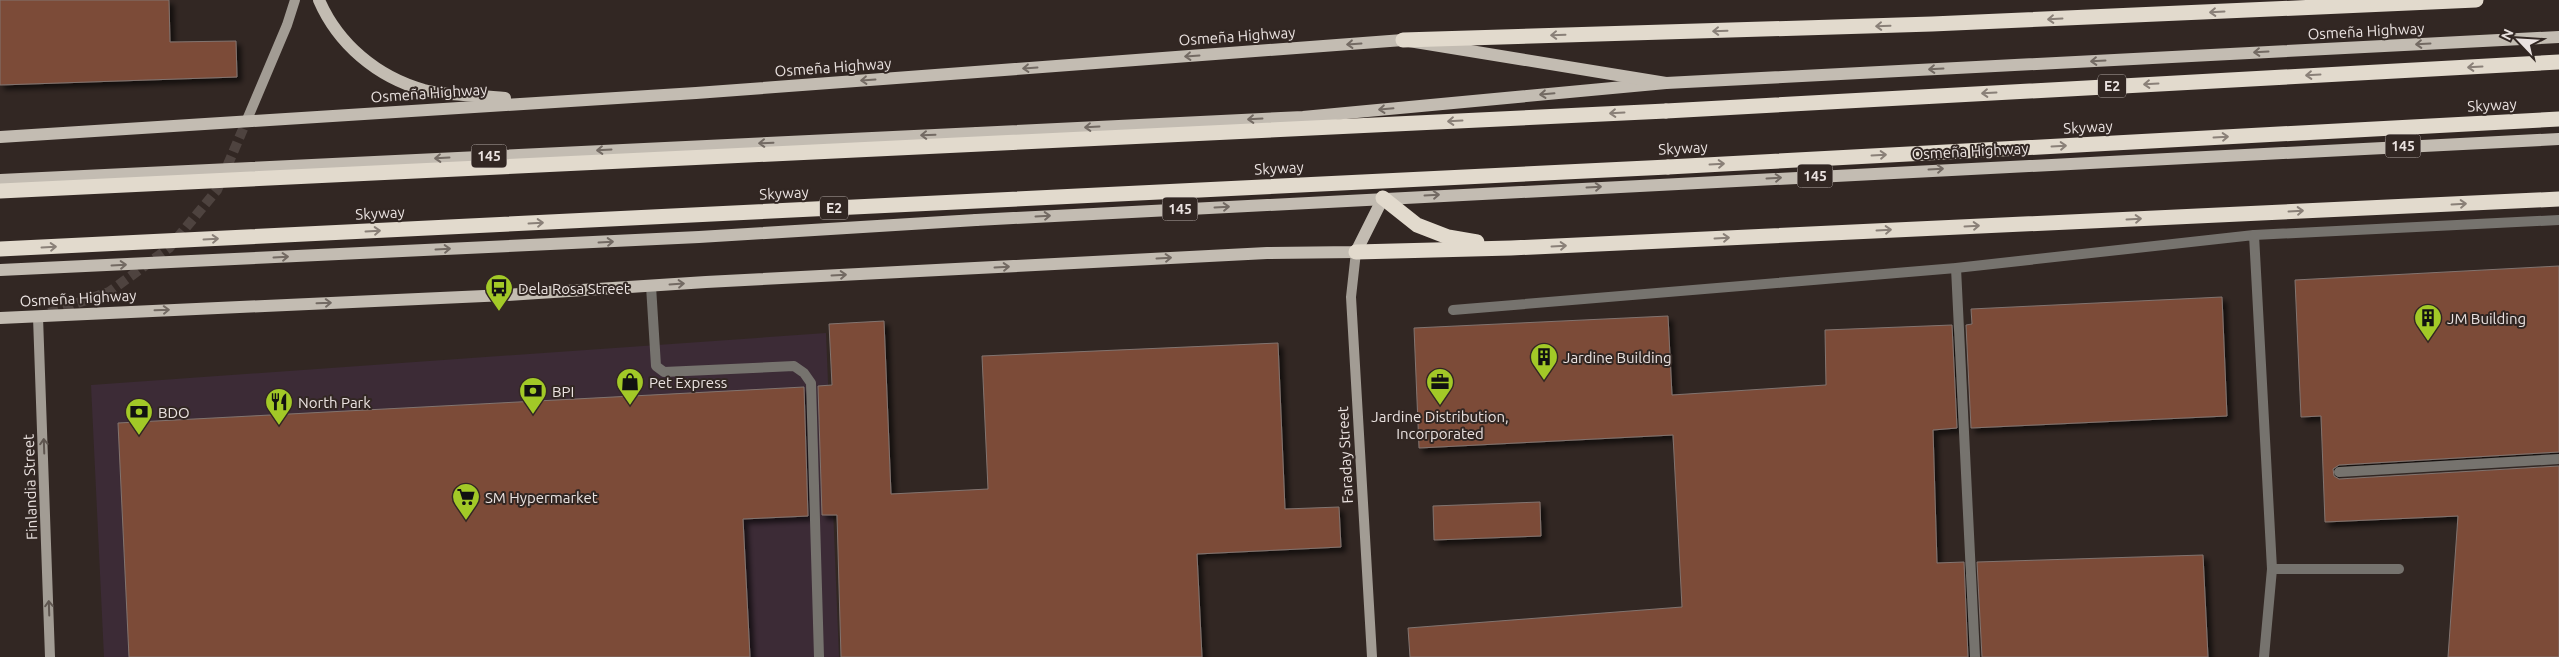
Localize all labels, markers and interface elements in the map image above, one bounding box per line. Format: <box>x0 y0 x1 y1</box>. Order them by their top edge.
one-way arrow <box>2209 7 2225 16</box>
one-way arrow <box>2047 14 2064 24</box>
north arrow <box>2494 15 2544 65</box>
street label: Osmeña Highway <box>2307 19 2425 43</box>
one-way arrow <box>1875 21 1892 31</box>
street label: Osmeña Highway <box>1178 23 1296 49</box>
one-way arrow <box>1713 26 1729 35</box>
text: N <box>2498 26 2517 43</box>
one-way arrow <box>1550 31 1566 40</box>
one-way arrow <box>1346 39 1362 48</box>
one-way arrow <box>2415 40 2431 49</box>
one-way arrow <box>2253 48 2269 57</box>
one-way arrow <box>1184 51 1200 60</box>
street label: Osmeña Highway <box>774 54 892 80</box>
one-way arrow <box>2091 56 2107 65</box>
one-way arrow <box>2468 62 2484 71</box>
one-way arrow <box>1022 63 1038 73</box>
one-way arrow <box>1928 64 1944 73</box>
one-way arrow <box>2305 71 2321 80</box>
road number: E2 <box>2098 74 2126 98</box>
one-way arrow <box>860 76 876 85</box>
street label: Osmeña Highway <box>370 80 488 106</box>
one-way arrow <box>2143 80 2159 89</box>
one-way arrow <box>1981 88 1997 98</box>
one-way arrow <box>1540 89 1556 98</box>
street label: Skyway <box>2467 95 2517 115</box>
one-way arrow <box>1378 104 1394 114</box>
one-way arrow <box>1609 108 1625 117</box>
one-way arrow <box>1247 115 1263 124</box>
one-way arrow <box>1447 116 1463 125</box>
street label: Skyway <box>2063 117 2113 137</box>
one-way arrow <box>1085 123 1101 132</box>
one-way arrow <box>921 131 937 140</box>
one-way arrow <box>2213 132 2229 141</box>
road number: 145 <box>2386 134 2420 158</box>
one-way arrow <box>758 138 774 147</box>
street label: Skyway <box>1658 138 1708 158</box>
street label: Osmeña Highway <box>1911 139 2029 163</box>
one-way arrow <box>2051 141 2067 150</box>
road number: 145 <box>472 144 506 168</box>
one-way arrow <box>596 146 612 155</box>
one-way arrow <box>1871 151 1887 160</box>
one-way arrow <box>434 154 450 163</box>
street label: Skyway <box>1254 158 1304 178</box>
one-way arrow <box>1709 160 1725 169</box>
road number: 145 <box>1798 165 1832 188</box>
one-way arrow <box>1928 165 1944 174</box>
one-way arrow <box>1766 173 1782 182</box>
one-way arrow <box>1586 182 1602 191</box>
street label: Skyway <box>759 183 809 203</box>
one-way arrow <box>1424 191 1440 200</box>
road number: E2 <box>820 197 848 220</box>
road number: 145 <box>1162 198 1198 220</box>
one-way arrow <box>2450 199 2466 209</box>
one-way arrow <box>1214 202 1230 211</box>
street label: Skyway <box>355 203 405 223</box>
one-way arrow <box>2288 207 2304 216</box>
one-way arrow <box>1034 212 1050 221</box>
one-way arrow <box>2126 214 2142 223</box>
one-way arrow <box>527 218 543 227</box>
one-way arrow <box>1963 222 1979 231</box>
one-way arrow <box>365 226 381 235</box>
one-way arrow <box>1876 226 1892 235</box>
one-way arrow <box>1713 233 1729 243</box>
one-way arrow <box>203 234 219 243</box>
one-way arrow <box>597 237 613 246</box>
one-way arrow <box>1551 241 1567 250</box>
one-way arrow <box>40 242 56 252</box>
one-way arrow <box>435 245 451 254</box>
one-way arrow <box>273 252 289 261</box>
one-way arrow <box>1156 254 1172 263</box>
one-way arrow <box>110 260 126 269</box>
one-way arrow <box>993 262 1009 271</box>
one-way arrow <box>831 270 847 279</box>
bus stop icon: Dela Rosa Street <box>484 273 514 312</box>
one-way arrow <box>669 279 685 288</box>
place label: Dela Rosa Street <box>518 280 630 297</box>
street label: Osmeña Highway <box>19 286 137 310</box>
one-way arrow <box>316 299 332 308</box>
building icon: JM Building <box>2413 303 2443 342</box>
one-way arrow <box>154 306 170 315</box>
place label: JM Building <box>2447 310 2526 327</box>
building icon: Jardine Building <box>1529 342 1559 381</box>
place label: Jardine Building <box>1563 349 1672 366</box>
shop icon: Pet Express <box>615 367 645 406</box>
office icon: Jardine Distribution, Incorporated <box>1425 367 1455 406</box>
place label: Pet Express <box>649 374 727 391</box>
bank icon: BPI <box>518 376 548 415</box>
place label: BPI <box>552 383 574 400</box>
restaurant icon: North Park <box>264 387 294 426</box>
place label: North Park <box>298 394 371 411</box>
bank icon: BDO <box>124 397 154 436</box>
place label: BDO <box>158 404 190 421</box>
street label: Faraday Street <box>1334 406 1356 504</box>
place label: Jardine Distribution, Incorporated <box>1371 408 1509 442</box>
street label: Finlandia Street <box>20 434 40 540</box>
one-way arrow <box>39 438 49 454</box>
supermarket icon: SM Hypermarket <box>451 482 481 521</box>
place label: SM Hypermarket <box>485 489 598 506</box>
one-way arrow <box>44 601 54 617</box>

